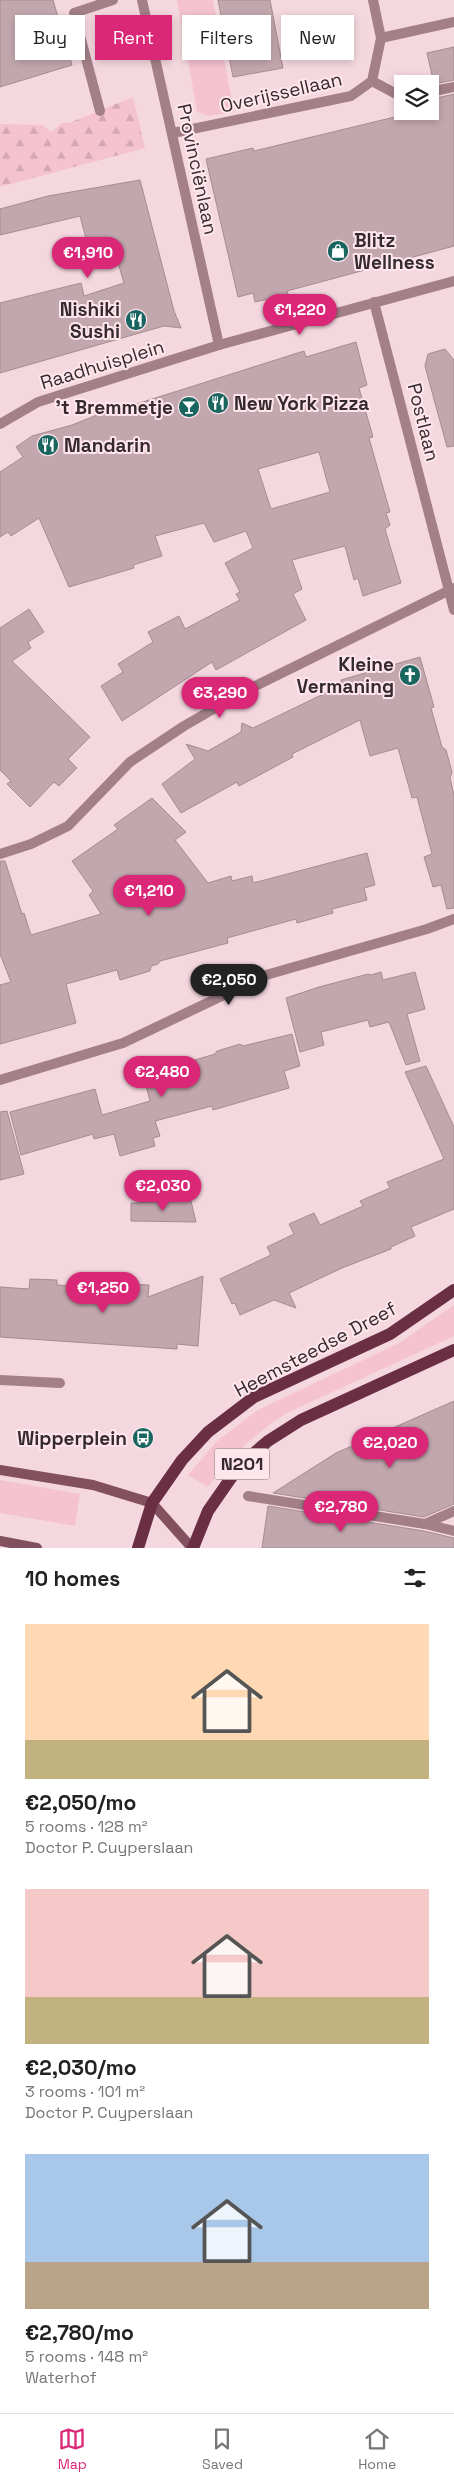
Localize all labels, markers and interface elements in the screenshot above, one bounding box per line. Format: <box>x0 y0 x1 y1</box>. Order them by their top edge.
chip: Buy <box>15 15 85 60</box>
chip: Rent <box>95 15 172 60</box>
chip: Filters <box>182 15 271 60</box>
chip: New <box>281 15 354 60</box>
street label: Overijssellaan <box>218 66 345 119</box>
map controls <box>394 75 439 120</box>
button: layers <box>394 75 439 120</box>
street label: Provinciënlaan <box>171 101 224 237</box>
place label: Blitz Wellness <box>354 228 435 275</box>
pin: €1,910 <box>47 236 129 279</box>
shop icon: Blitz Wellness <box>326 239 350 263</box>
text: €1,910 <box>63 242 113 263</box>
pin: €1,220 <box>259 294 341 336</box>
place label: Nishiki Sushi <box>60 297 120 344</box>
text: €1,220 <box>274 299 326 320</box>
restaurant icon: Nishiki Sushi <box>124 308 148 332</box>
street label: Raadhuisplein <box>37 334 167 395</box>
street label: Postlaan <box>402 381 445 464</box>
restaurant icon: New York Pizza <box>206 391 230 415</box>
place label: New York Pizza <box>234 391 369 416</box>
place label: 't Bremmetje <box>55 395 173 420</box>
bar icon: 't Bremmetje <box>177 395 201 419</box>
restaurant icon: Mandarin <box>36 433 60 457</box>
place label: Mandarin <box>64 433 151 458</box>
place label: Kleine Vermaning <box>297 652 394 699</box>
church icon: Kleine Vermaning <box>398 663 422 687</box>
pin: €3,290 <box>179 676 261 719</box>
text: €3,290 <box>193 682 247 703</box>
pin: €1,210 <box>108 874 190 917</box>
text: €1,210 <box>124 880 174 901</box>
pin: €2,050 <box>188 964 270 1006</box>
text: €2,050 <box>201 969 257 990</box>
pin: €2,480 <box>121 1056 203 1098</box>
text: €2,480 <box>134 1061 190 1082</box>
pin: €2,030 <box>122 1170 204 1212</box>
text: €2,030 <box>135 1175 191 1196</box>
pin: €1,250 <box>62 1272 144 1314</box>
text: €1,250 <box>77 1277 129 1298</box>
street label: Heemsteedse Dreef <box>230 1296 401 1403</box>
place label: Wipperplein <box>17 1426 127 1451</box>
bus stop icon: Wipperplein <box>131 1426 155 1450</box>
pin: €2,020 <box>349 1426 431 1469</box>
text: €2,020 <box>362 1432 418 1453</box>
road number: N201 <box>214 1448 270 1480</box>
pin: €2,780 <box>300 1490 382 1533</box>
text: €2,780 <box>314 1496 368 1517</box>
icon: filters <box>401 1564 429 1592</box>
text: 10 homes <box>25 1565 120 1592</box>
icon: home <box>182 1656 272 1746</box>
text: €2,050/mo <box>25 1789 136 1816</box>
text: 5 rooms · 128 m² <box>25 1816 148 1837</box>
text: Doctor P. Cuyperslaan <box>25 1837 193 1858</box>
icon: home <box>182 1921 272 2011</box>
text: €2,030/mo <box>25 2054 137 2081</box>
text: 3 rooms · 101 m² <box>25 2081 145 2102</box>
text: Doctor P. Cuyperslaan <box>25 2102 193 2123</box>
icon: home <box>182 2186 272 2276</box>
text: €2,780/mo <box>25 2319 134 2346</box>
text: 5 rooms · 148 m² <box>25 2346 148 2367</box>
text: Waterhof <box>25 2367 97 2388</box>
tab: Map <box>58 2425 87 2473</box>
tab: Saved <box>202 2425 243 2473</box>
tab: Home <box>358 2425 396 2473</box>

